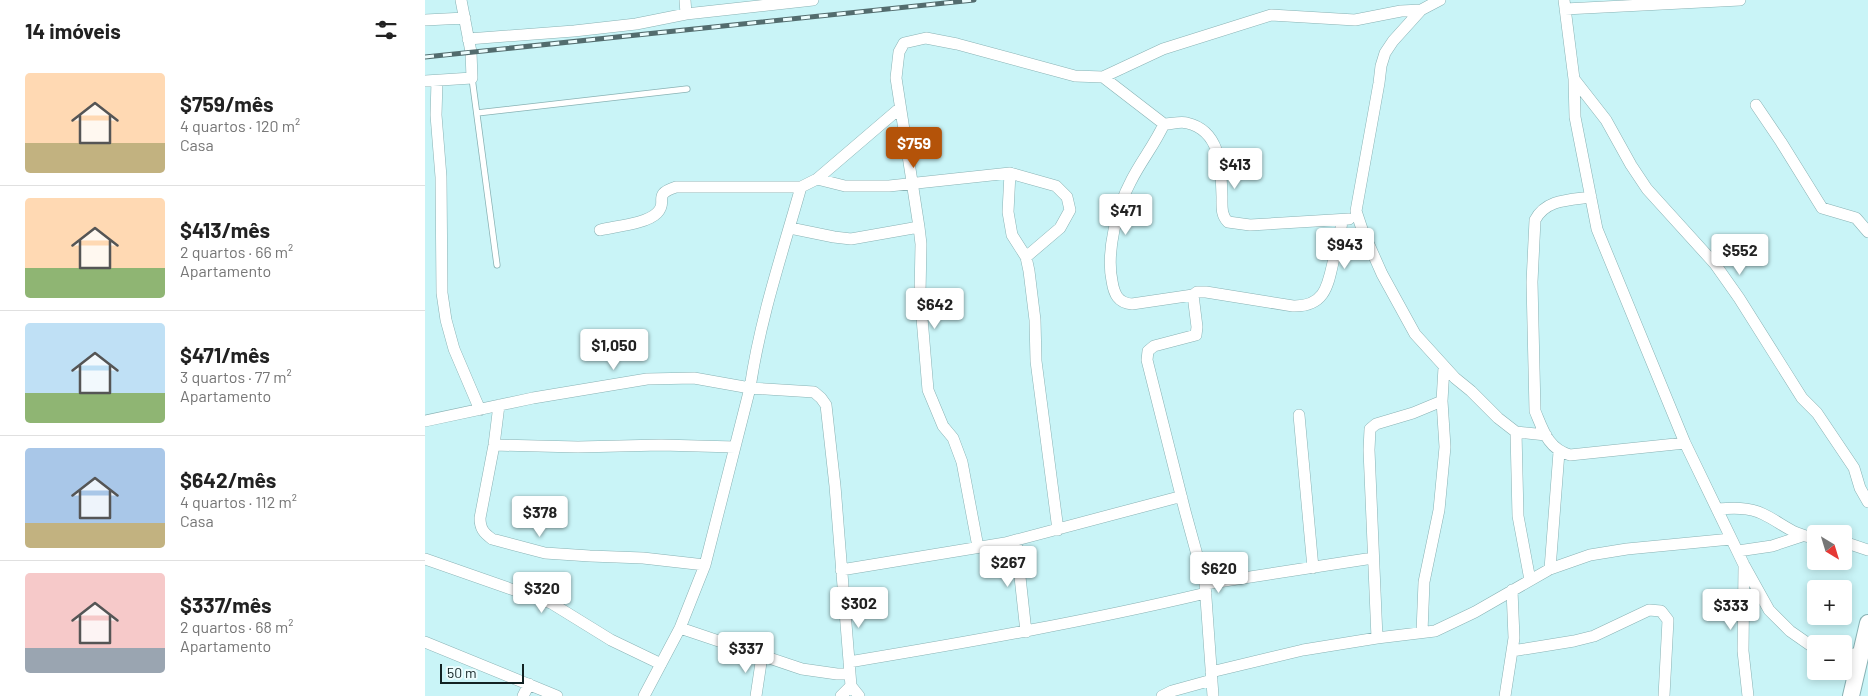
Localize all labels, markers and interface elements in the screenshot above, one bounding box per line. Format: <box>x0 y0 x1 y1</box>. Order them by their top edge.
icon: filters <box>372 16 400 44</box>
text: 14 imóveis <box>25 18 121 43</box>
text: $759/mês <box>180 91 274 116</box>
icon: home <box>65 93 125 153</box>
text: 4 quartos · 120 m² <box>180 116 300 135</box>
pin: $759 <box>884 126 944 169</box>
text: $759 <box>897 133 931 152</box>
text: Casa <box>180 135 214 154</box>
pin: $413 <box>1205 148 1265 190</box>
text: $413 <box>1219 154 1251 173</box>
pin: $471 <box>1096 194 1156 236</box>
text: $471 <box>1110 200 1142 219</box>
text: $413/mês <box>180 217 270 242</box>
icon: home <box>65 218 125 278</box>
pin: $943 <box>1315 228 1375 270</box>
text: $943 <box>1327 234 1363 253</box>
pin: $552 <box>1710 234 1770 276</box>
text: $552 <box>1722 240 1758 259</box>
text: 2 quartos · 66 m² <box>180 242 293 261</box>
text: Apartamento <box>180 261 271 280</box>
pin: $642 <box>905 288 965 330</box>
text: $642 <box>917 294 953 313</box>
pin: $1,050 <box>573 328 655 371</box>
text: $1,050 <box>591 335 637 354</box>
text: $471/mês <box>180 342 270 367</box>
icon: home <box>65 343 125 403</box>
text: 3 quartos · 77 m² <box>180 367 292 386</box>
text: Apartamento <box>180 386 271 405</box>
text: $642/mês <box>180 467 276 492</box>
icon: home <box>65 468 125 528</box>
text: 4 quartos · 112 m² <box>180 492 297 511</box>
pin: $378 <box>510 496 570 538</box>
text: $378 <box>523 502 557 521</box>
text: Casa <box>180 511 214 530</box>
north arrow <box>1807 525 1853 570</box>
map controls <box>1807 525 1852 680</box>
pin: $267 <box>978 546 1038 588</box>
text: $267 <box>991 552 1025 571</box>
pin: $620 <box>1189 552 1249 594</box>
text: $620 <box>1201 558 1237 577</box>
pin: $320 <box>512 572 572 614</box>
text: $320 <box>524 578 560 597</box>
button: + <box>1807 580 1852 625</box>
pin: $302 <box>829 586 889 629</box>
pin: $333 <box>1701 588 1761 631</box>
text: $337/mês <box>180 592 272 617</box>
icon: home <box>65 593 125 653</box>
text: $302 <box>841 593 877 612</box>
text: $333 <box>1713 595 1749 614</box>
text: 2 quartos · 68 m² <box>180 617 293 636</box>
pin: $337 <box>716 632 776 674</box>
button: − <box>1807 635 1852 680</box>
text: Apartamento <box>180 636 271 655</box>
text: $337 <box>729 638 763 657</box>
scale bar <box>440 661 524 684</box>
text: 50 m <box>447 664 476 681</box>

